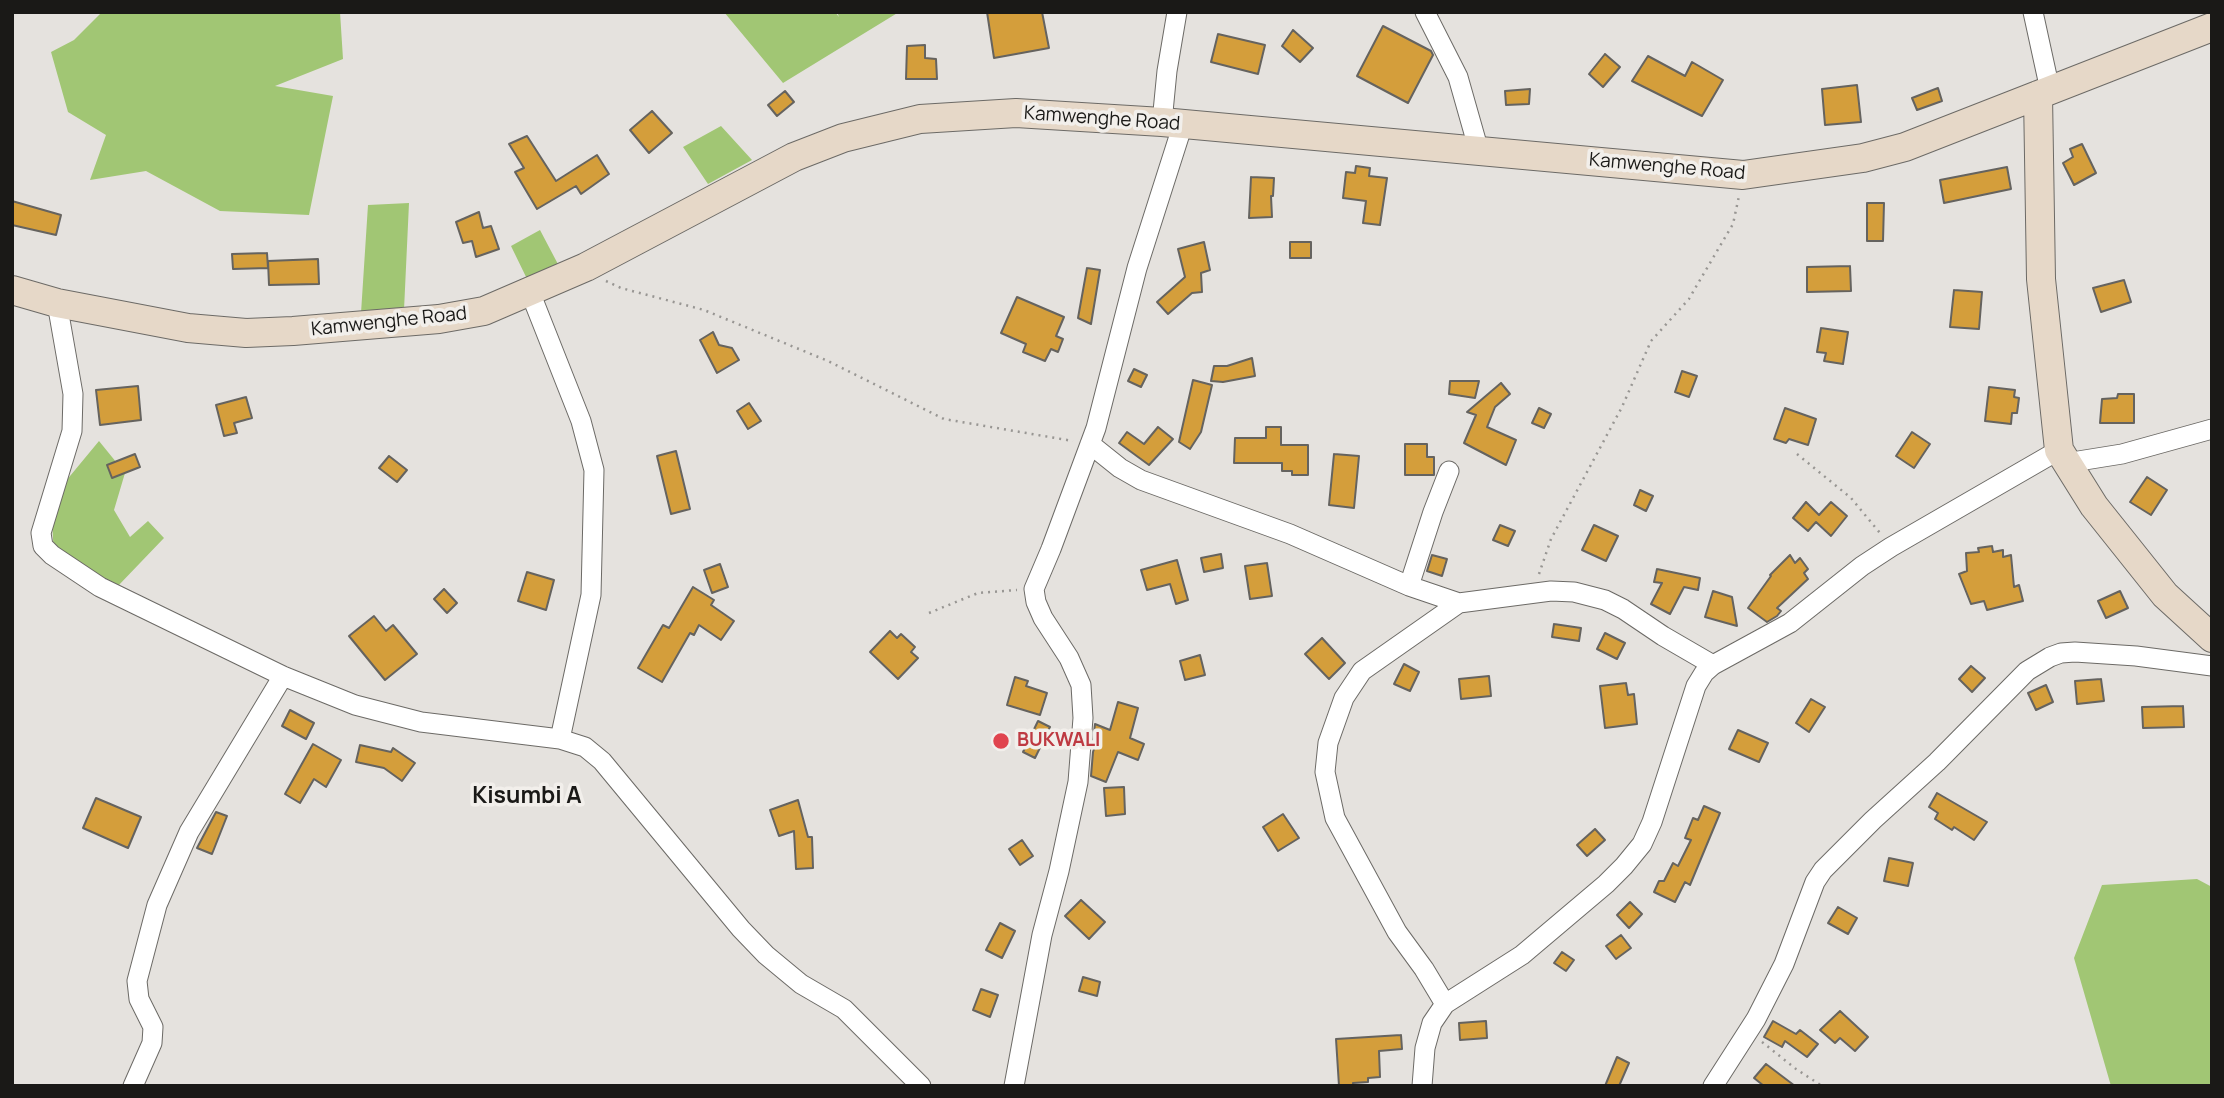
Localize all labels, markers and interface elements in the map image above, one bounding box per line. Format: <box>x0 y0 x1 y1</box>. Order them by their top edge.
street label: Kamwenghe Road <box>1023 102 1181 136</box>
street label: Kamwenghe Road <box>1588 149 1746 185</box>
street label: Kamwenghe Road <box>310 302 468 342</box>
place label: BUKWALI <box>1017 730 1100 752</box>
marker: BUKWALI <box>991 731 1011 751</box>
district label: Kisumbi A <box>472 783 582 811</box>

